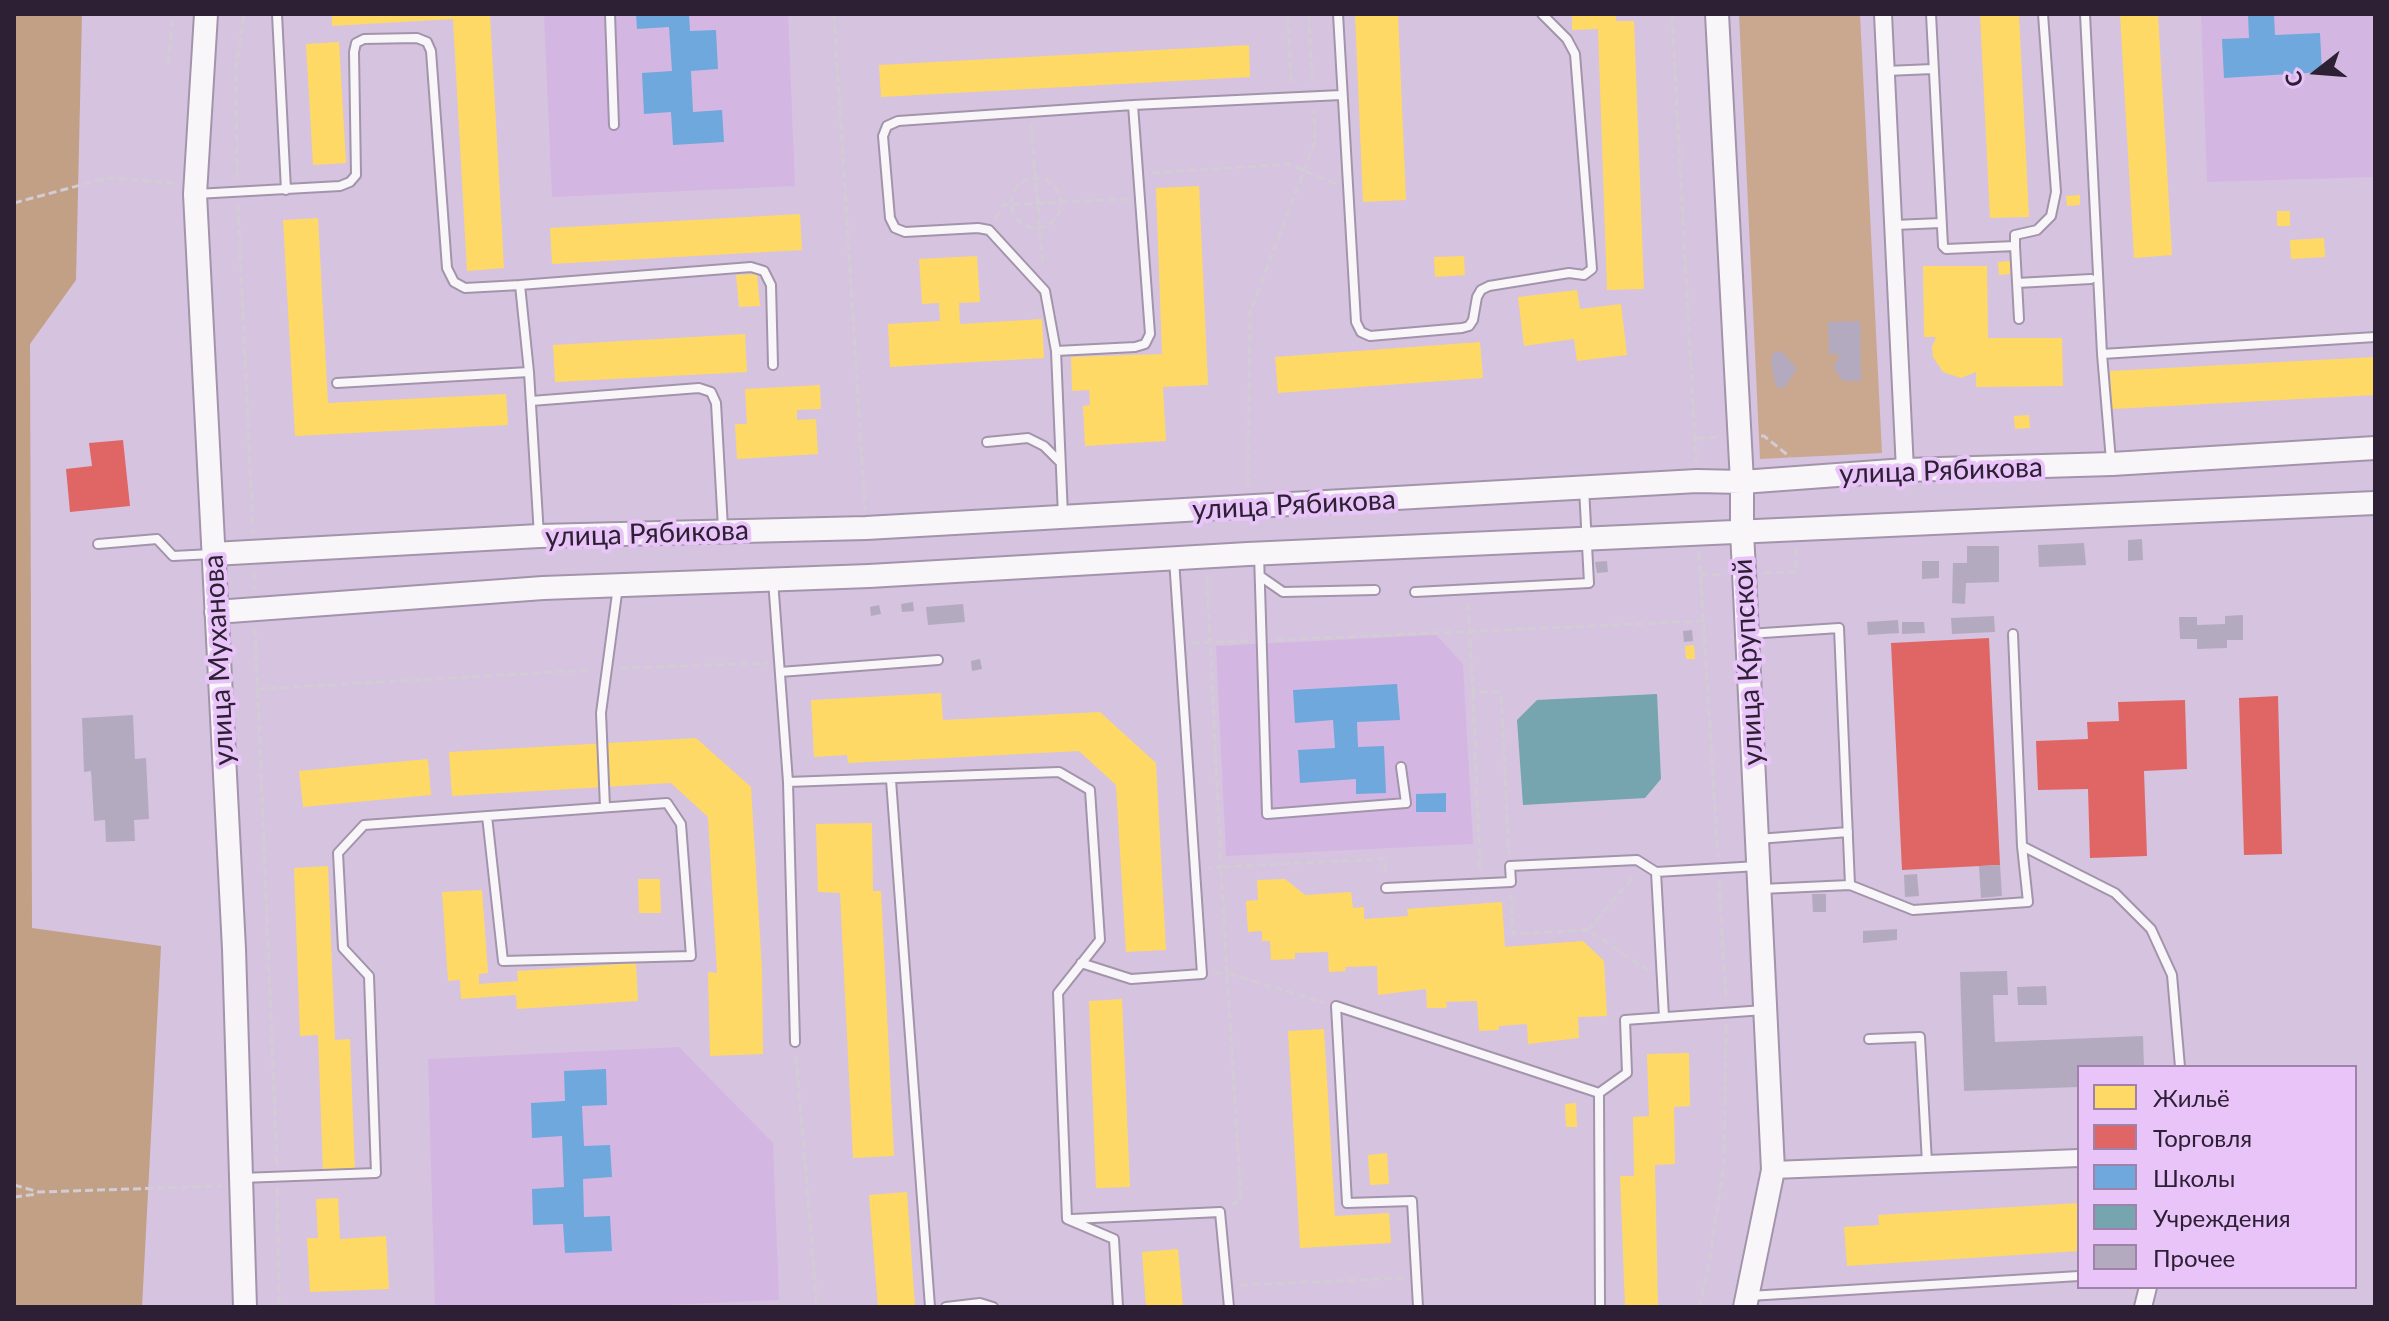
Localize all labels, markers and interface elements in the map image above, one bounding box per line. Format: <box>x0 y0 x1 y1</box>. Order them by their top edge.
north arrow <box>2277 32 2357 112</box>
text: С <box>2279 68 2309 90</box>
street label: улица Рябикова <box>1839 451 2043 491</box>
street label: улица Рябикова <box>1191 483 1397 527</box>
street label: улица Рябикова <box>545 514 749 554</box>
street label: улица Муханова <box>197 554 241 766</box>
street label: улица Крупской <box>1726 558 1770 766</box>
legend <box>2077 1065 2357 1289</box>
text: Жильё <box>2153 1083 2230 1112</box>
text: Торговля <box>2153 1123 2252 1152</box>
text: Школы <box>2153 1163 2235 1192</box>
text: Учреждения <box>2153 1203 2291 1232</box>
text: Прочее <box>2153 1243 2235 1272</box>

